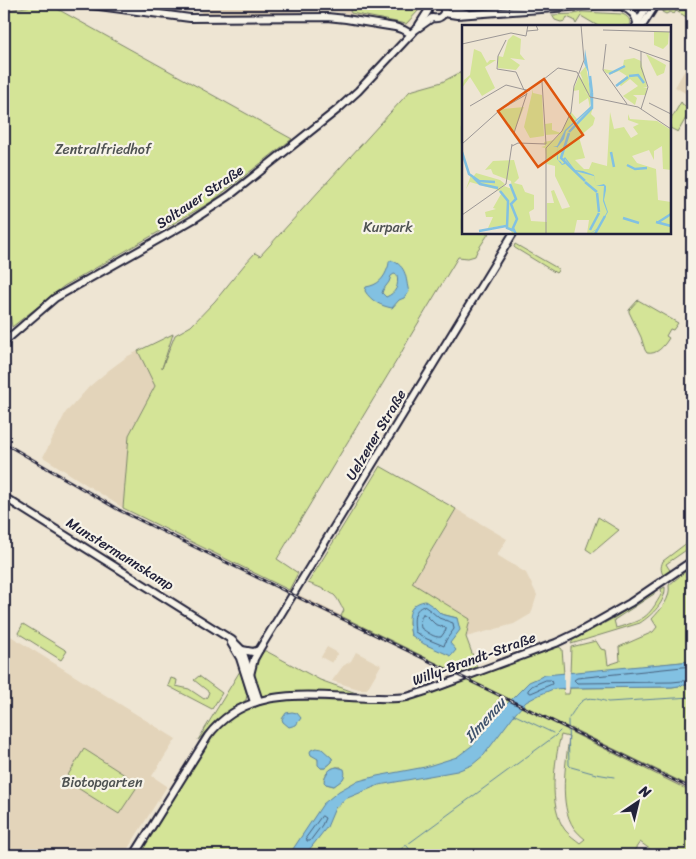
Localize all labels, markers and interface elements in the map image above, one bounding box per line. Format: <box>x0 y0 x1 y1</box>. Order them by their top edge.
inset map <box>462 25 671 234</box>
park label: Zentralfriedhof <box>55 137 153 162</box>
street label: Soltauer Straße <box>151 158 249 236</box>
park label: Kurpark <box>363 215 413 240</box>
street label: Uelzener Straße <box>339 385 413 485</box>
street label: Munstermannskamp <box>61 511 179 598</box>
street label: Willy-Brandt-Straße <box>409 625 539 693</box>
water label: Ilmenau <box>457 690 514 749</box>
park label: Biotopgarten <box>61 770 143 795</box>
north arrow <box>614 776 664 826</box>
text: N <box>633 778 657 805</box>

